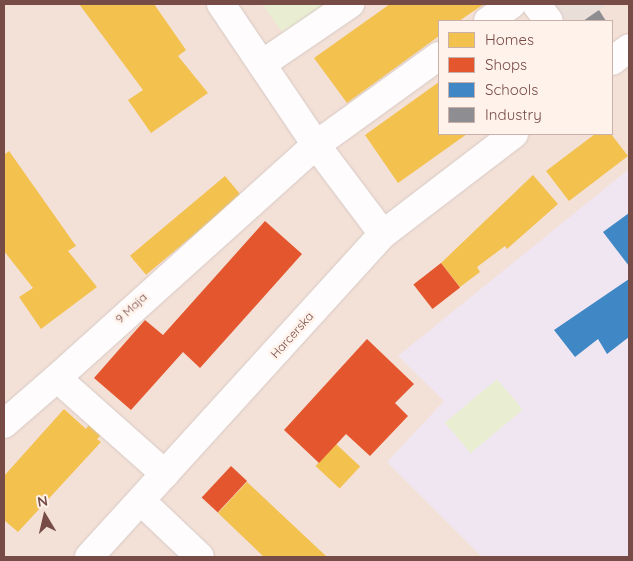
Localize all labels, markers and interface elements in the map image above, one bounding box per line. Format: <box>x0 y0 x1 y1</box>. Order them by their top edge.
legend <box>438 20 613 135</box>
text: Homes <box>485 30 534 49</box>
text: Shops <box>485 55 527 74</box>
text: Schools <box>485 80 538 99</box>
text: Industry <box>485 105 542 124</box>
street label: 9 Maja <box>112 290 150 326</box>
street label: Harcerska <box>268 309 316 361</box>
north arrow <box>20 491 70 541</box>
text: N <box>36 491 49 511</box>

